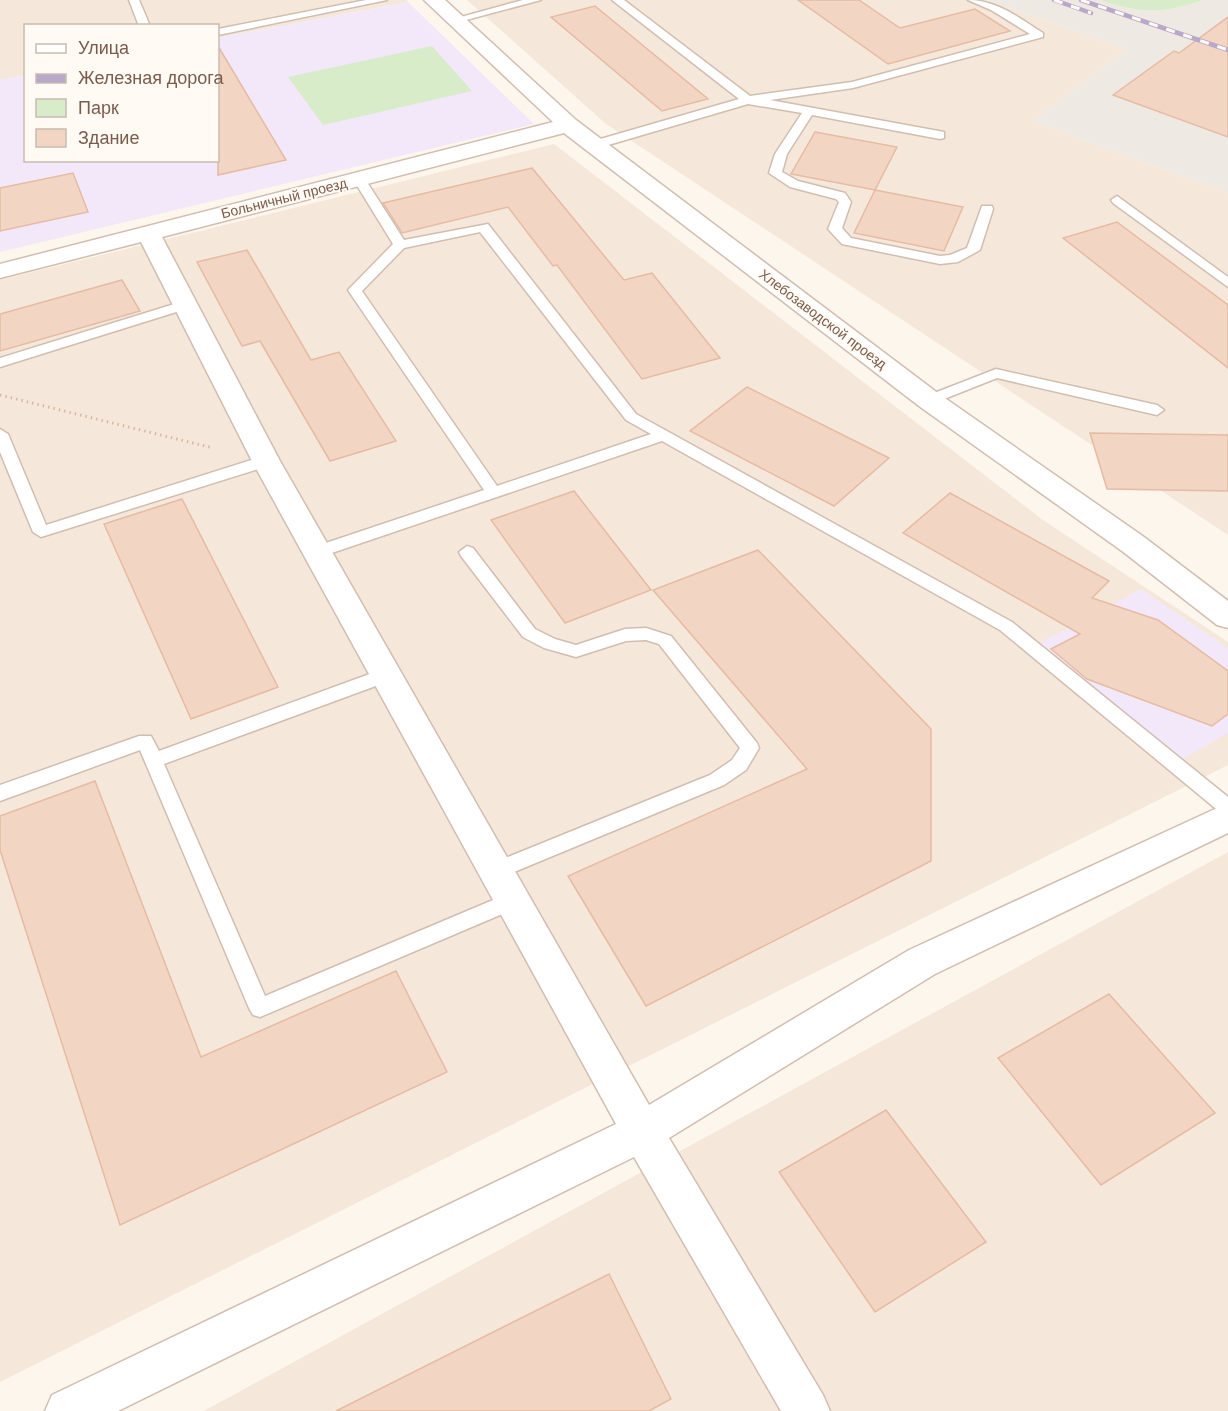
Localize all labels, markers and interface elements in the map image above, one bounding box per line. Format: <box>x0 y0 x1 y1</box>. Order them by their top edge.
legend <box>24 24 219 162</box>
text: Улица <box>78 36 130 60</box>
text: Железная дорога <box>78 66 224 90</box>
text: Парк <box>78 96 119 120</box>
text: Здание <box>78 126 139 150</box>
street label: Больничный проезд <box>219 174 349 222</box>
street label: Хлебозаводской проезд <box>756 265 890 373</box>

